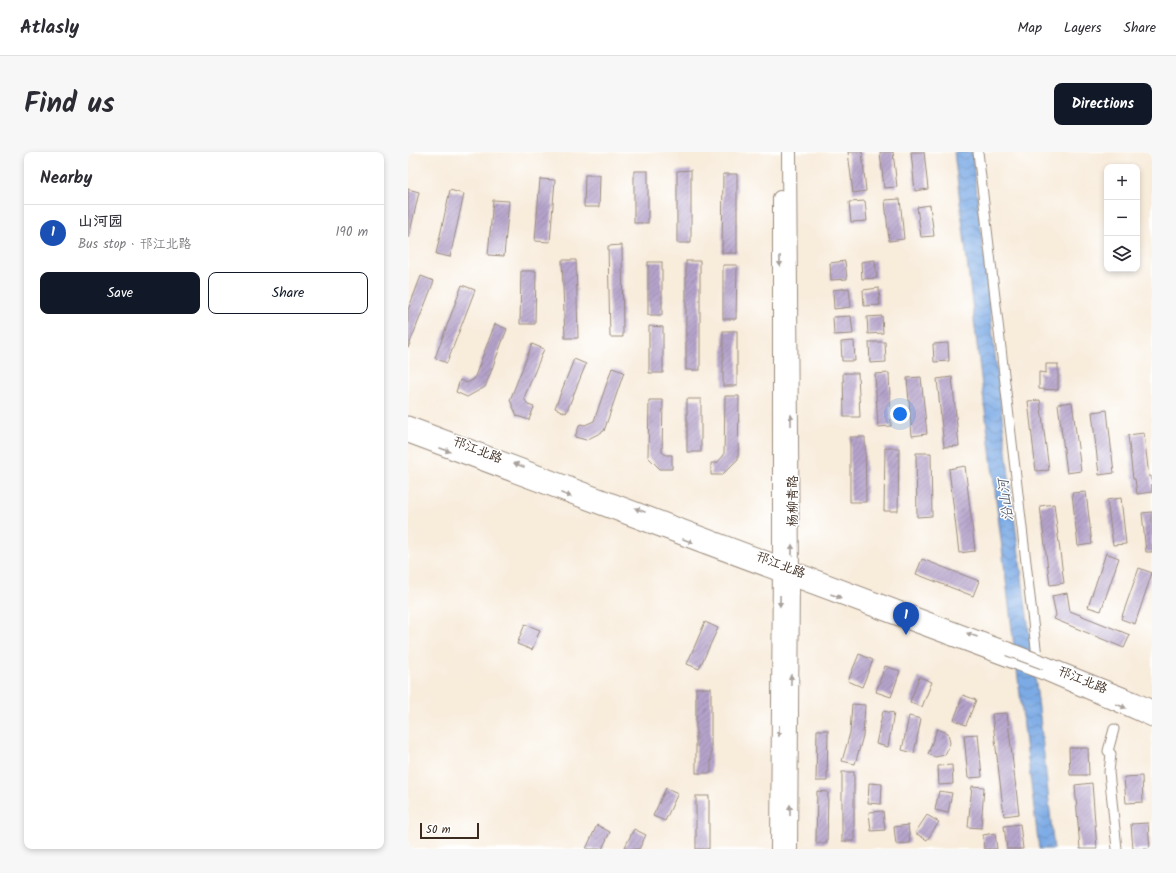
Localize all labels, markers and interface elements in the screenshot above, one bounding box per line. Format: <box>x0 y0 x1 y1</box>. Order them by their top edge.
text: Atlasly <box>20 13 79 43</box>
text: Map <box>1018 17 1042 39</box>
text: Layers <box>1064 17 1102 39</box>
text: Share <box>1124 17 1156 39</box>
text: Find us <box>24 82 115 127</box>
button: Directions <box>1054 83 1152 125</box>
map controls <box>1104 164 1140 272</box>
button: + <box>1104 164 1140 200</box>
text: Nearby <box>40 165 92 192</box>
button: − <box>1104 200 1140 236</box>
text: 山河园 <box>78 210 123 234</box>
text: 1 <box>51 222 55 243</box>
text: 190 m <box>336 222 368 243</box>
text: Bus stop · 邗江北路 <box>78 234 191 255</box>
button: layers <box>1104 236 1140 272</box>
one-way arrow <box>777 255 783 268</box>
button: Save <box>40 272 200 314</box>
button: Share <box>208 272 368 314</box>
your location <box>890 404 910 424</box>
one-way arrow <box>788 413 794 426</box>
street label: 邗江北路 <box>449 431 506 470</box>
one-way arrow <box>439 447 451 453</box>
one-way arrow <box>512 461 524 467</box>
street label: 杨柳青路 <box>783 475 804 527</box>
water label: 沿山河 <box>992 476 1019 522</box>
one-way arrow <box>561 493 573 499</box>
one-way arrow <box>634 507 646 513</box>
one-way arrow <box>682 538 694 544</box>
one-way arrow <box>789 543 795 556</box>
street label: 邗江北路 <box>752 546 809 585</box>
one-way arrow <box>830 594 842 600</box>
one-way arrow <box>777 595 783 608</box>
pin: 1 <box>893 602 919 635</box>
one-way arrow <box>965 632 977 638</box>
street label: 邗江北路 <box>1054 661 1110 700</box>
one-way arrow <box>788 673 794 686</box>
one-way arrow <box>1115 703 1127 709</box>
one-way arrow <box>776 725 782 738</box>
one-way arrow <box>787 803 793 816</box>
scale bar <box>420 821 479 840</box>
text: 50 m <box>426 821 451 839</box>

